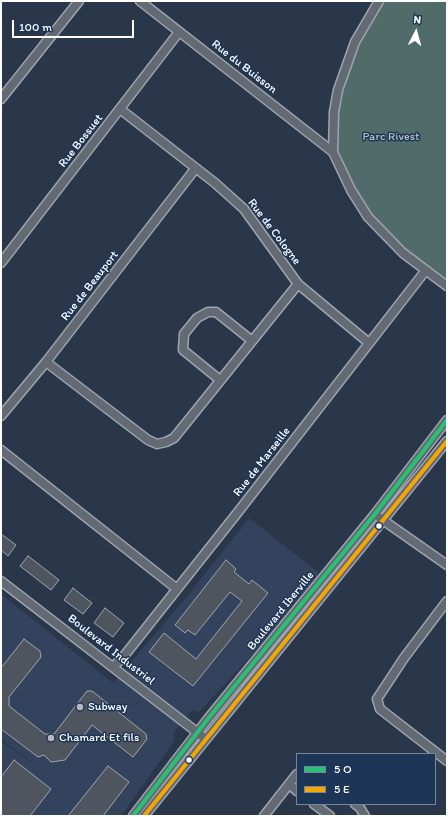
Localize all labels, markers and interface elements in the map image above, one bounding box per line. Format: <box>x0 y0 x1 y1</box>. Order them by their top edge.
scale bar <box>14 12 136 38</box>
north arrow <box>396 12 436 52</box>
text: N <box>413 13 422 26</box>
text: 100 m <box>19 20 52 34</box>
street label: Rue du Buisson <box>208 37 280 97</box>
street label: Rue Bossuet <box>56 111 106 171</box>
park label: Parc Rivest <box>362 130 420 144</box>
street label: Rue de Cologne <box>244 196 304 268</box>
street label: Rue de Beauport <box>58 248 122 324</box>
street label: Rue de Marseille <box>230 424 294 500</box>
unlabelled marker <box>374 521 384 531</box>
street label: Boulevard Iberville <box>245 569 317 653</box>
street label: Boulevard Industriel <box>65 612 157 688</box>
place label: Subway <box>88 700 127 714</box>
marker: Subway <box>75 702 85 712</box>
place label: Chamard Et fils <box>59 731 139 745</box>
marker: Chamard Et fils <box>46 733 56 743</box>
legend <box>296 753 436 805</box>
unlabelled marker <box>184 755 194 765</box>
text: 5 O <box>334 762 352 776</box>
text: 5 E <box>334 782 350 796</box>

